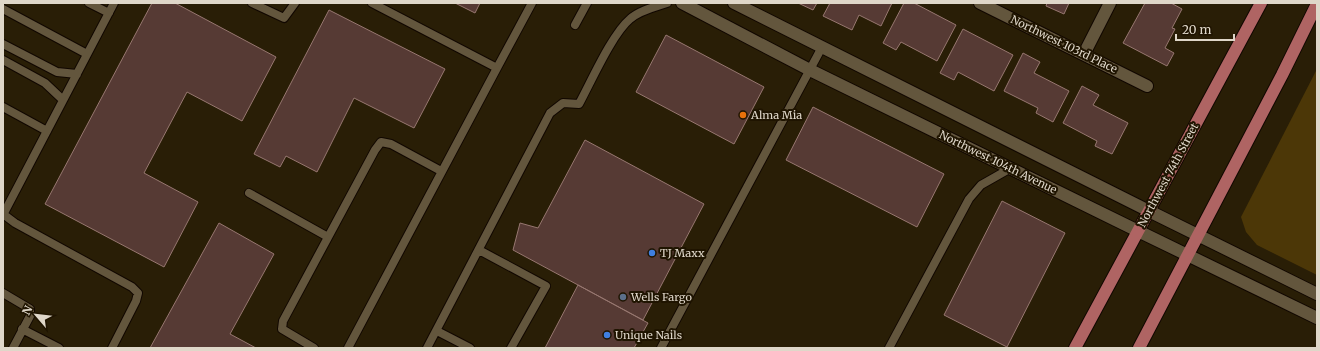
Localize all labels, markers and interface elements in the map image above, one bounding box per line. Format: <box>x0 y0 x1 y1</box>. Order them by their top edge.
street label: Northwest 103rd Place <box>1008 12 1120 76</box>
scale bar <box>1176 16 1234 42</box>
text: 20 m <box>1182 22 1211 37</box>
place label: Alma Mia <box>750 108 802 122</box>
marker: Alma Mia <box>738 110 748 120</box>
street label: Northwest 74th Street <box>1135 120 1202 229</box>
street label: Northwest 104th Avenue <box>937 127 1059 197</box>
place label: TJ Maxx <box>660 246 705 260</box>
marker: TJ Maxx <box>647 248 657 258</box>
place label: Wells Fargo <box>630 290 692 304</box>
marker: Wells Fargo <box>618 292 628 302</box>
north arrow <box>16 295 56 335</box>
text: N <box>19 303 36 317</box>
place label: Unique Nails <box>615 328 682 342</box>
marker: Unique Nails <box>602 330 612 340</box>

